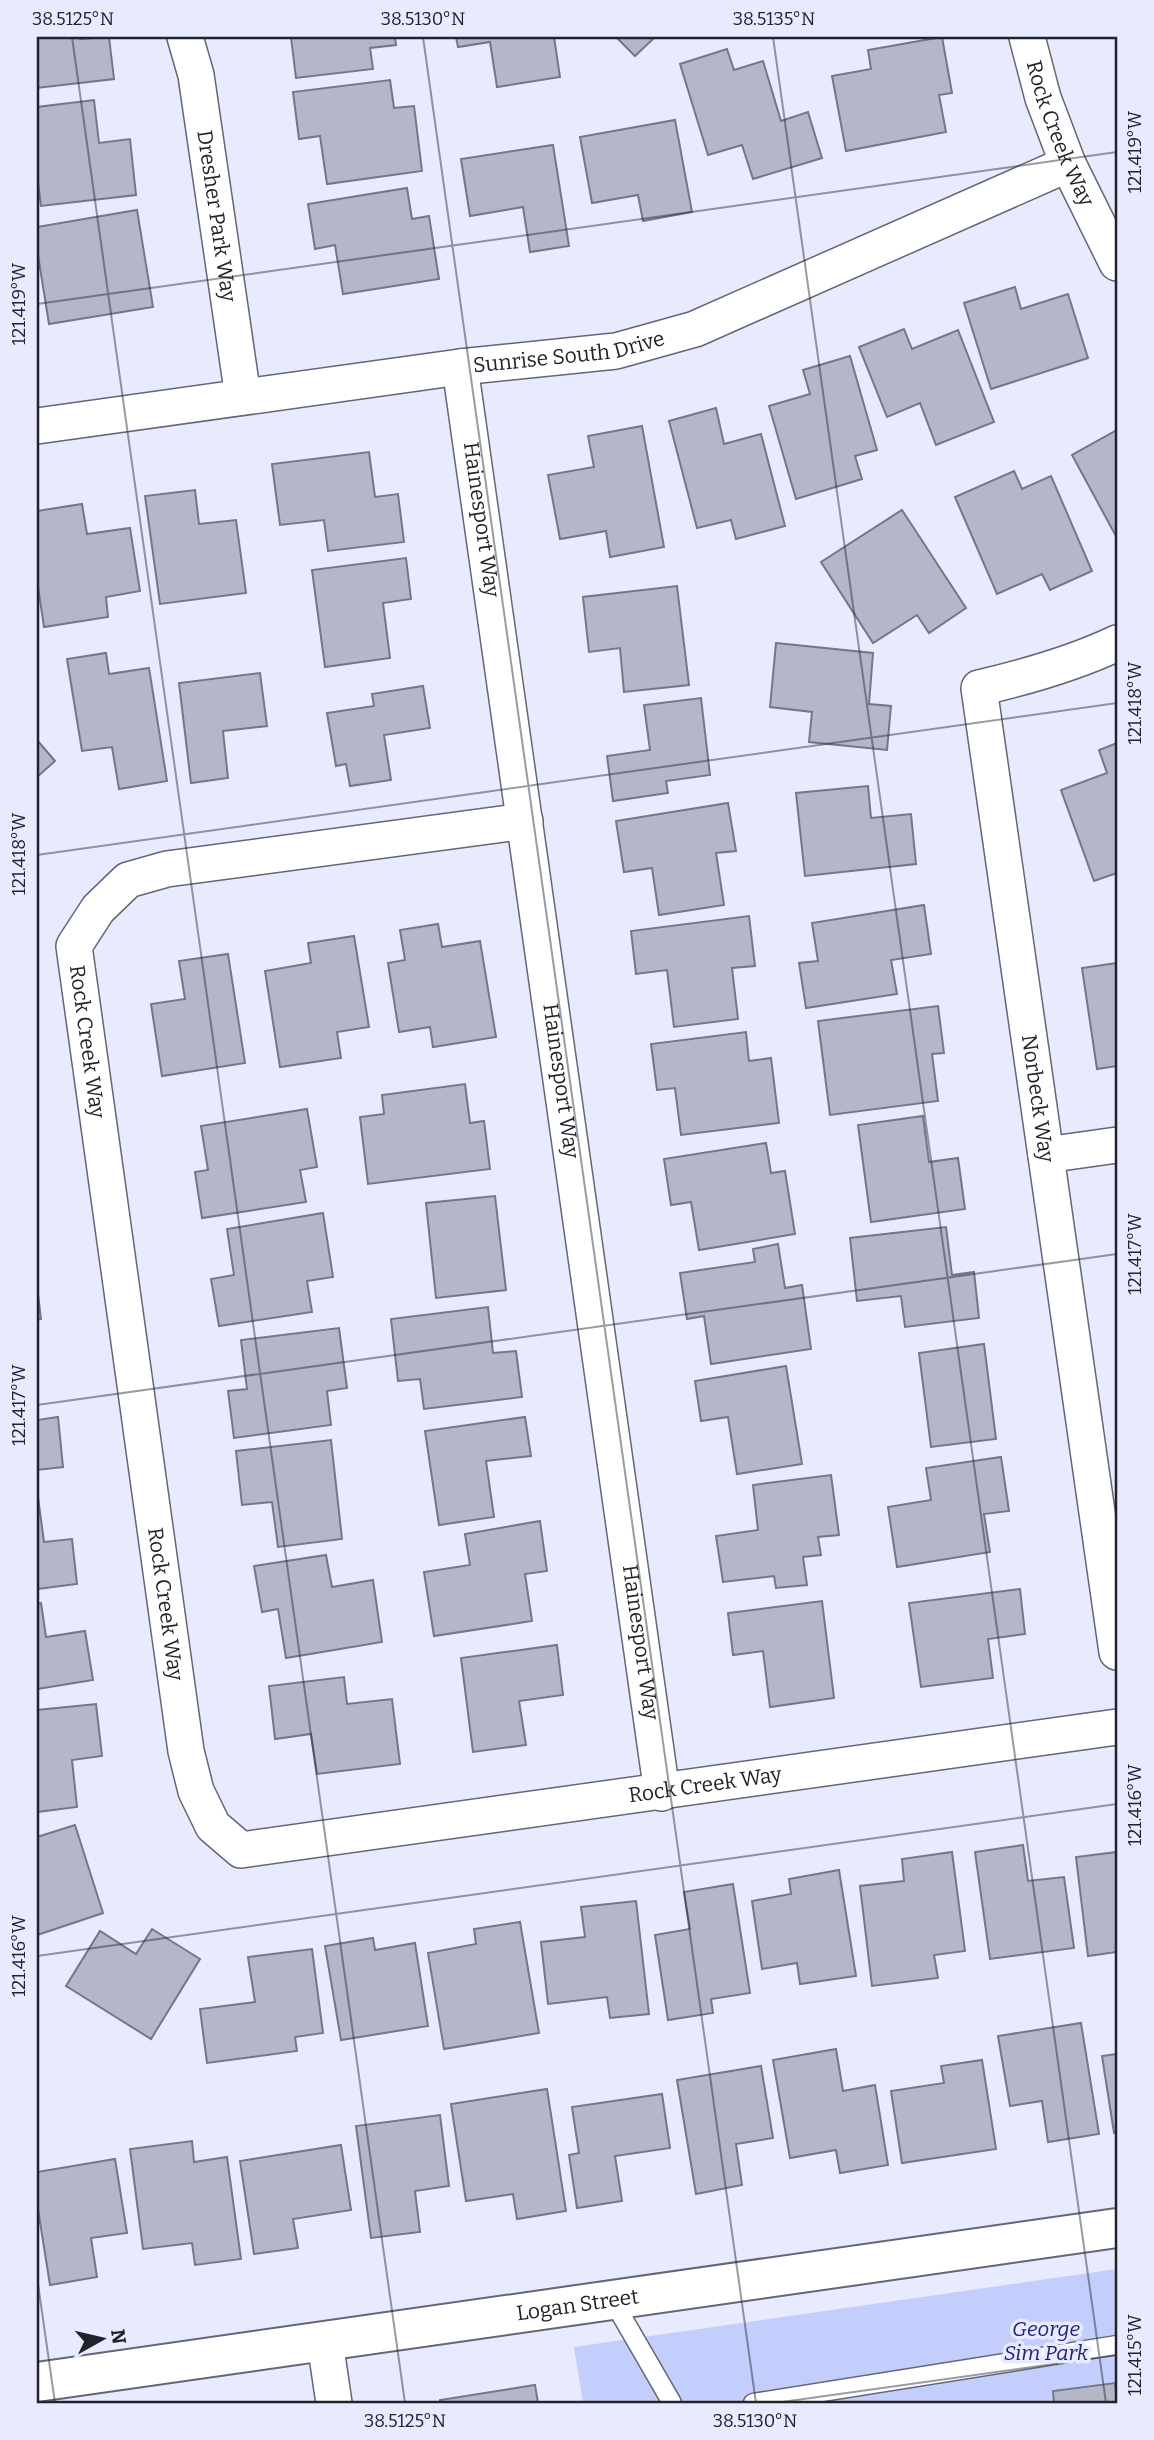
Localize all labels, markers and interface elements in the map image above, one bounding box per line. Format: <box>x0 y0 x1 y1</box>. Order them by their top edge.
text: 38.5125°N <box>32 8 114 30</box>
text: 38.5130°N <box>381 8 465 30</box>
text: 38.5135°N <box>733 8 815 30</box>
street label: Rock Creek Way <box>1021 58 1100 211</box>
text: 121.419°W <box>1124 110 1146 193</box>
street label: Dresher Park Way <box>191 128 242 304</box>
text: 121.419°W <box>8 262 30 345</box>
street label: Sunrise South Drive <box>472 325 668 379</box>
street label: Hainesport Way <box>458 440 506 600</box>
text: 121.418°W <box>1124 661 1146 744</box>
text: 121.418°W <box>8 812 30 895</box>
street label: Rock Creek Way <box>64 963 111 1121</box>
street label: Hainesport Way <box>537 1002 585 1161</box>
street label: Norbeck Way <box>1016 1033 1060 1165</box>
text: 121.417°W <box>1124 1213 1146 1295</box>
text: 121.417°W <box>8 1364 30 1446</box>
street label: Rock Creek Way <box>142 1526 189 1683</box>
street label: Hainesport Way <box>617 1563 665 1722</box>
street label: Rock Creek Way <box>627 1761 784 1808</box>
text: 121.416°W <box>1124 1763 1146 1846</box>
text: 121.416°W <box>8 1914 30 1997</box>
street label: Logan Street <box>515 2283 641 2326</box>
north arrow <box>66 2304 136 2374</box>
text: 121.415°W <box>1124 2314 1146 2396</box>
park label: George Sim Park <box>1004 2316 1089 2366</box>
text: N <box>106 2328 131 2346</box>
text: 38.5125°N <box>364 2410 446 2432</box>
text: 38.5130°N <box>713 2410 797 2432</box>

